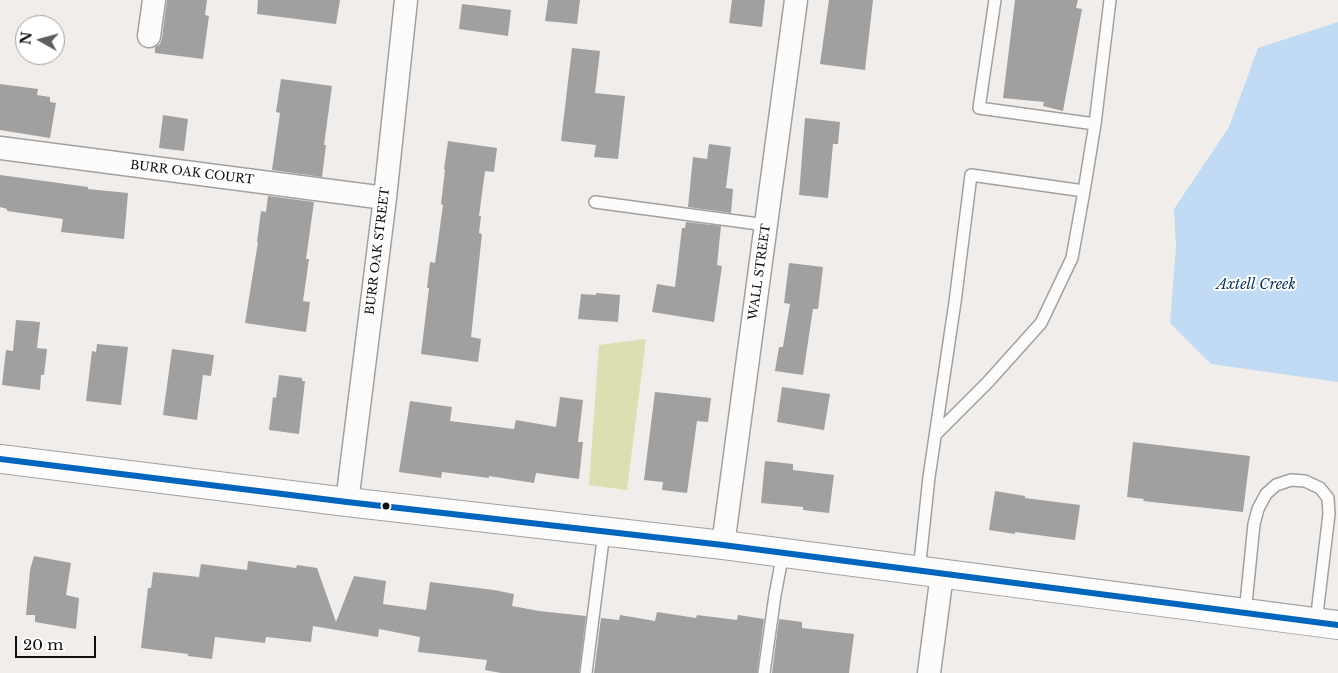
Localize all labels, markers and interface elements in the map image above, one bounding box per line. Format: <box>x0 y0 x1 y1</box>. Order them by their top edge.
north arrow <box>15 15 65 65</box>
text: N <box>16 31 36 46</box>
street label: BURR OAK COURT <box>129 158 255 188</box>
street label: BURR OAK STREET <box>363 186 393 316</box>
street label: WALL STREET <box>746 223 774 321</box>
water label: Axtell Creek <box>1216 277 1296 293</box>
unlabelled marker <box>381 501 391 511</box>
scale bar <box>18 626 99 658</box>
text: 20 m <box>23 635 63 654</box>

